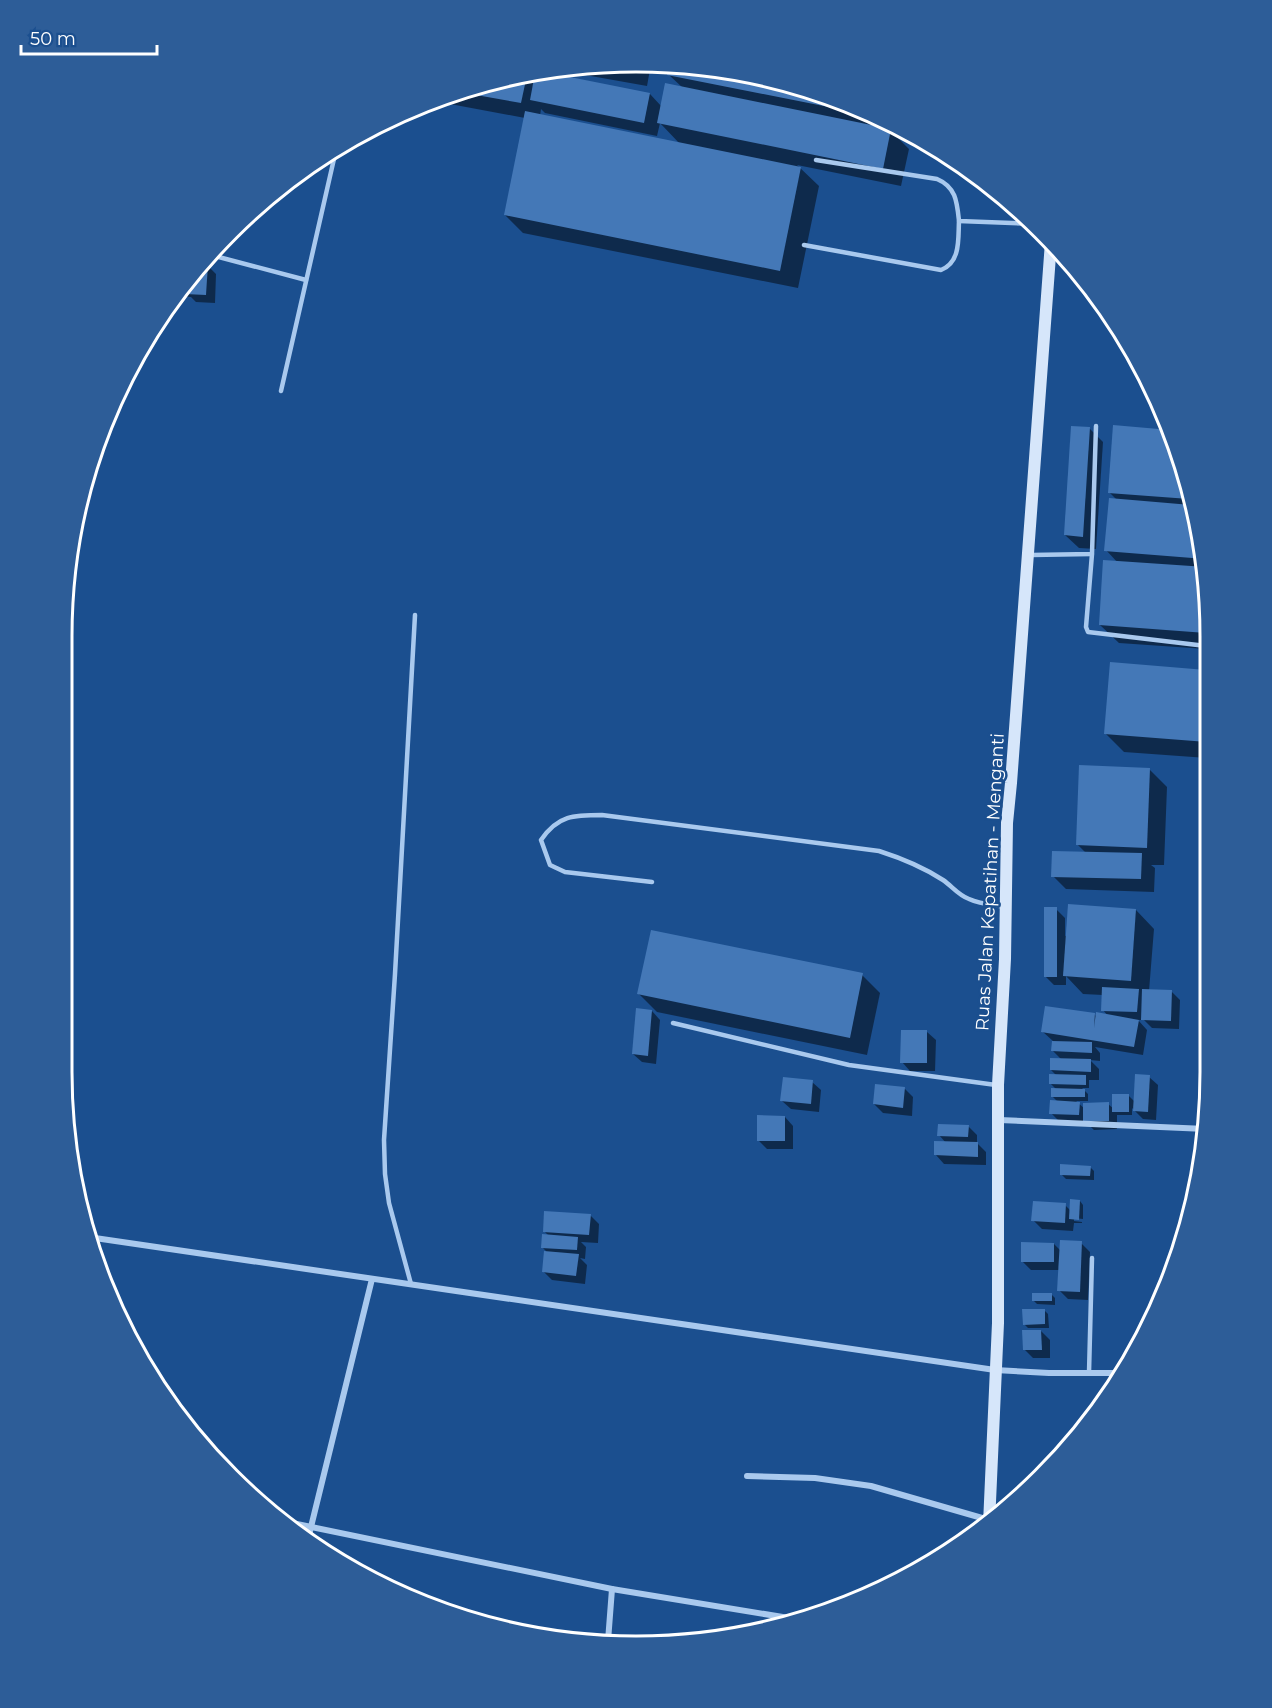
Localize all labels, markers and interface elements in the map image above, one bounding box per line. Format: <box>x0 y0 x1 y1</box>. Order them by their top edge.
scale bar <box>21 18 158 56</box>
text: 50 m <box>30 28 76 50</box>
street label: Ruas Jalan Kepatihan - Menganti <box>971 733 1009 1031</box>

